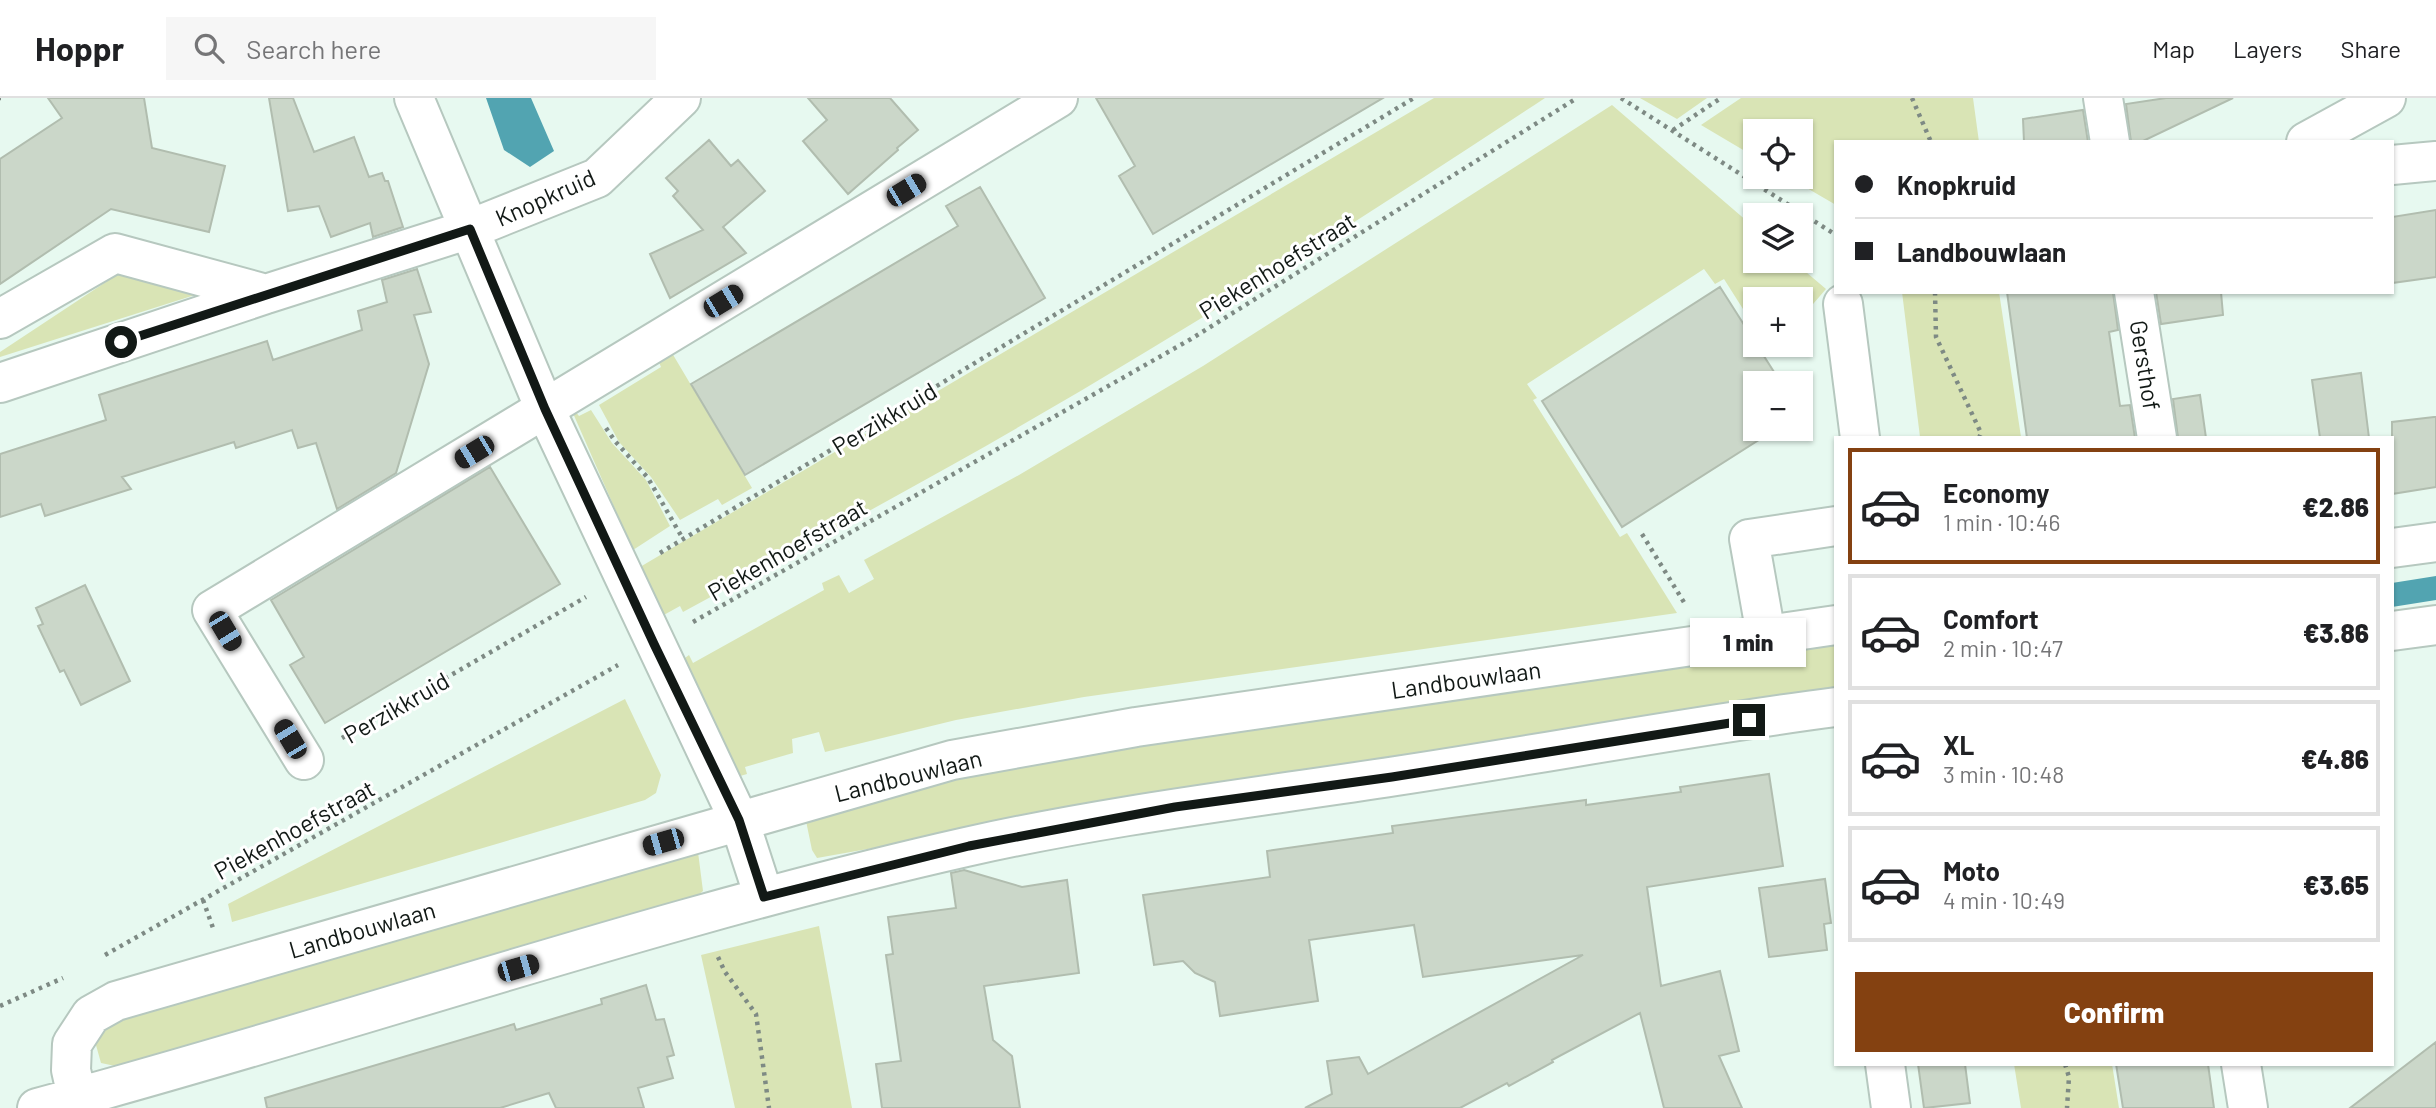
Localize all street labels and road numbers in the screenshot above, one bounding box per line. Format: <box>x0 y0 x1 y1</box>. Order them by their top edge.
street label: Knopkruid <box>490 162 600 232</box>
street label: Piekenhoefstraat <box>1193 205 1361 325</box>
street label: Gersthof <box>2125 318 2167 412</box>
street label: Perzikkruid <box>826 375 942 461</box>
street label: Piekenhoefstraat <box>702 492 872 606</box>
street label: Landbouwlaan <box>1389 654 1543 704</box>
street label: Perzikkruid <box>338 665 454 749</box>
street label: Landbouwlaan <box>831 743 985 807</box>
street label: Piekenhoefstraat <box>209 773 379 885</box>
street label: Landbouwlaan <box>285 894 439 964</box>

